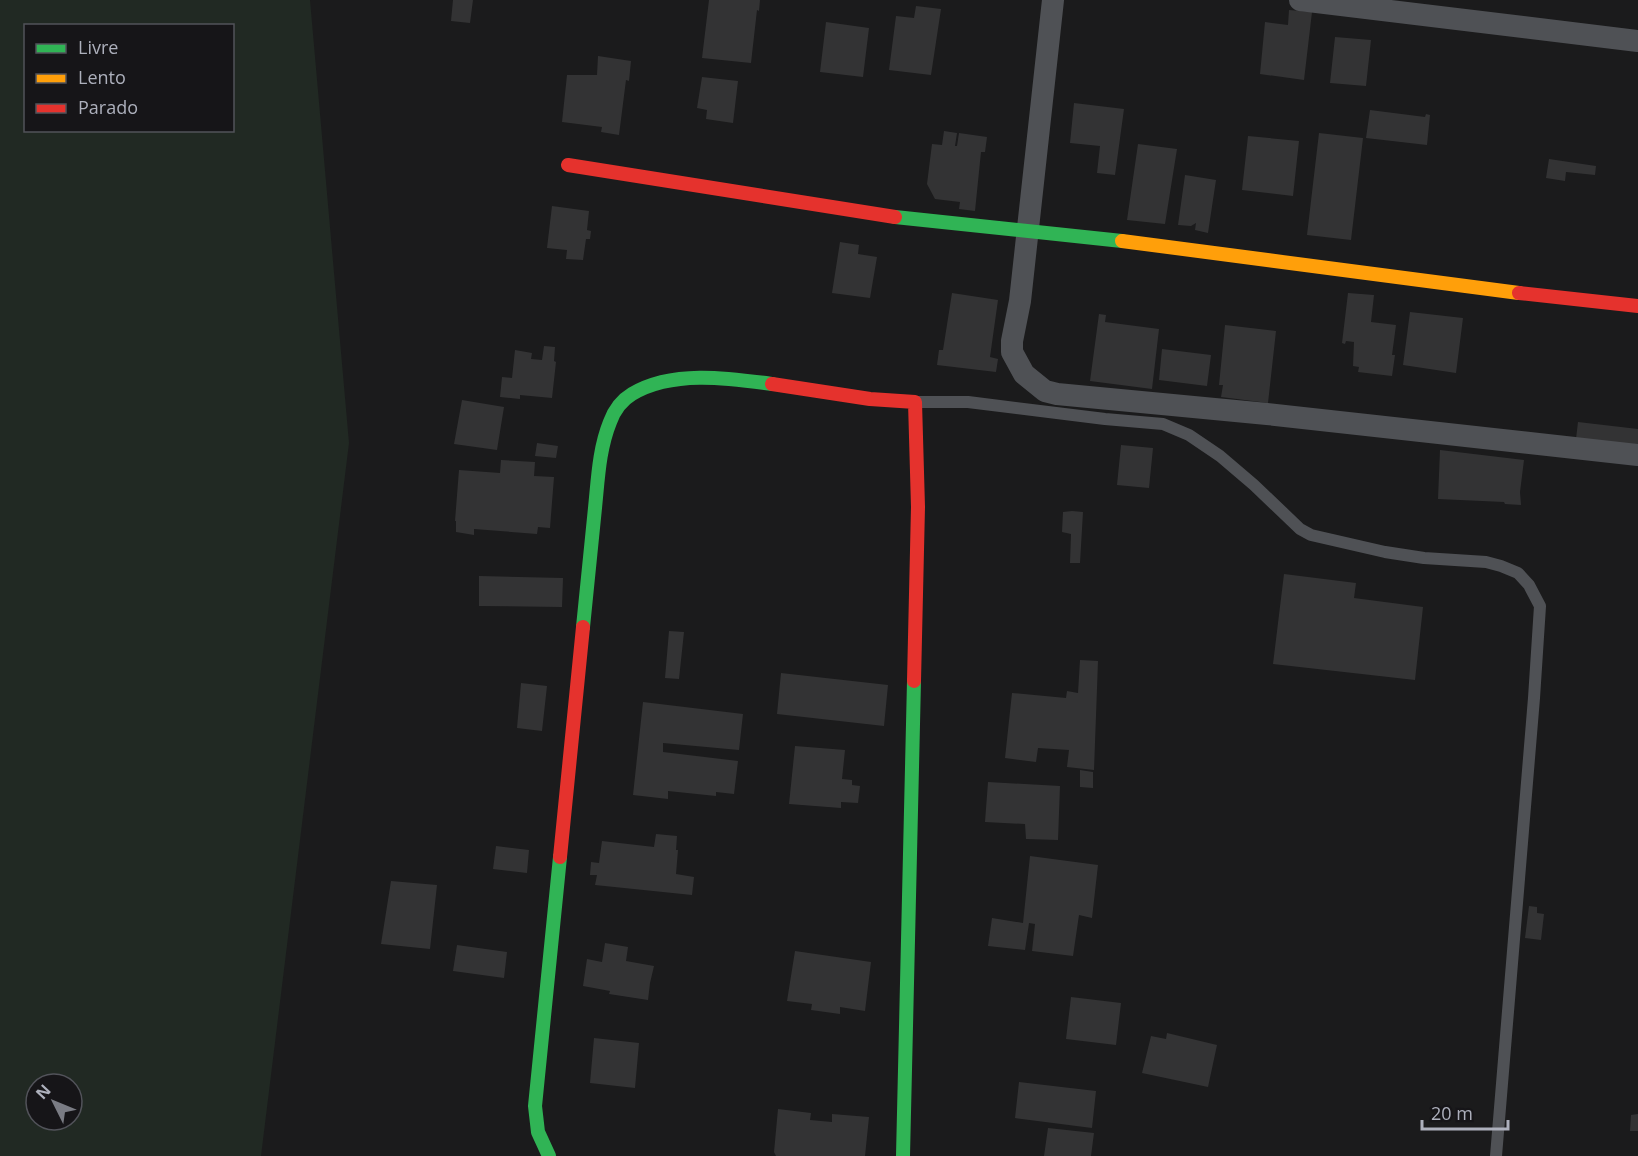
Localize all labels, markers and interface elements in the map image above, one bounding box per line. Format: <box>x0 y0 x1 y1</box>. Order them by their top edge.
legend <box>24 24 234 132</box>
text: Livre <box>78 35 118 59</box>
text: Lento <box>78 65 126 89</box>
text: Parado <box>78 95 138 119</box>
north arrow <box>24 1072 84 1132</box>
text: N <box>31 1080 56 1104</box>
scale bar <box>1422 1093 1508 1131</box>
text: 20 m <box>1431 1101 1473 1125</box>

